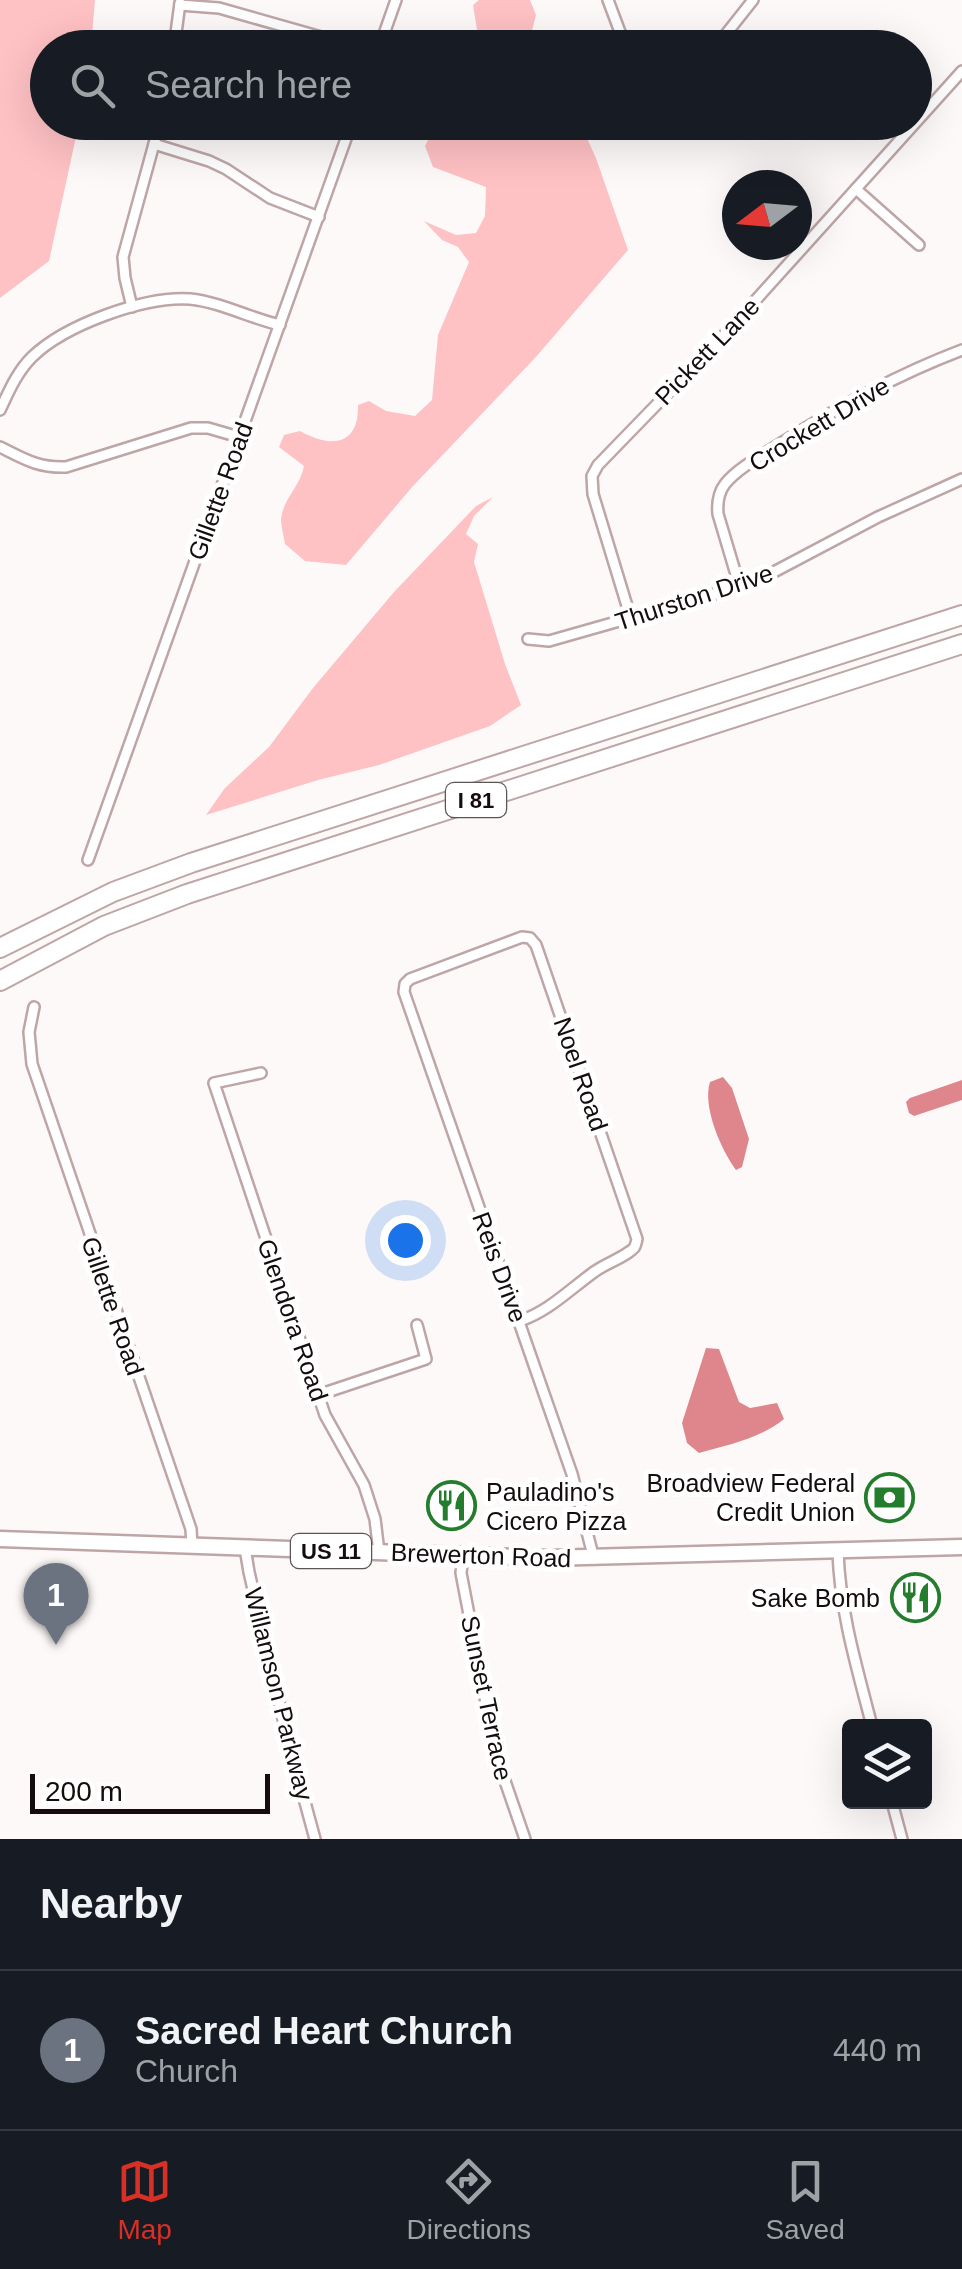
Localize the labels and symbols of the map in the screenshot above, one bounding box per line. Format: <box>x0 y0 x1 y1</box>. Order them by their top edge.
north arrow <box>722 170 812 260</box>
street label: Pickett Lane <box>649 292 765 410</box>
street label: Crockett Drive <box>744 371 894 477</box>
street label: Gillette Road <box>182 418 258 564</box>
street label: Thurston Drive <box>612 558 776 636</box>
road number: I 81 <box>446 783 506 817</box>
street label: Noel Road <box>549 1014 613 1134</box>
street label: Reis Drive <box>467 1208 533 1326</box>
your location <box>380 1215 431 1266</box>
street label: Gillette Road <box>76 1233 150 1379</box>
street label: Glendora Road <box>252 1235 334 1405</box>
place label: Broadview Federal Credit Union <box>647 1469 855 1526</box>
bank icon: Broadview Federal Credit Union <box>864 1471 916 1523</box>
place label: Pauladino's Cicero Pizza <box>486 1478 626 1535</box>
restaurant icon: Pauladino's Cicero Pizza <box>425 1480 477 1532</box>
road number: US 11 <box>291 1534 371 1568</box>
street label: Brewerton Road <box>390 1538 572 1572</box>
pin: 1 <box>23 1562 88 1645</box>
restaurant icon: Sake Bomb <box>889 1572 941 1624</box>
place label: Sake Bomb <box>751 1584 880 1612</box>
street label: Willamson Parkway <box>239 1585 319 1804</box>
street label: Sunset Terrace <box>456 1613 518 1783</box>
scale bar <box>30 1769 270 1814</box>

